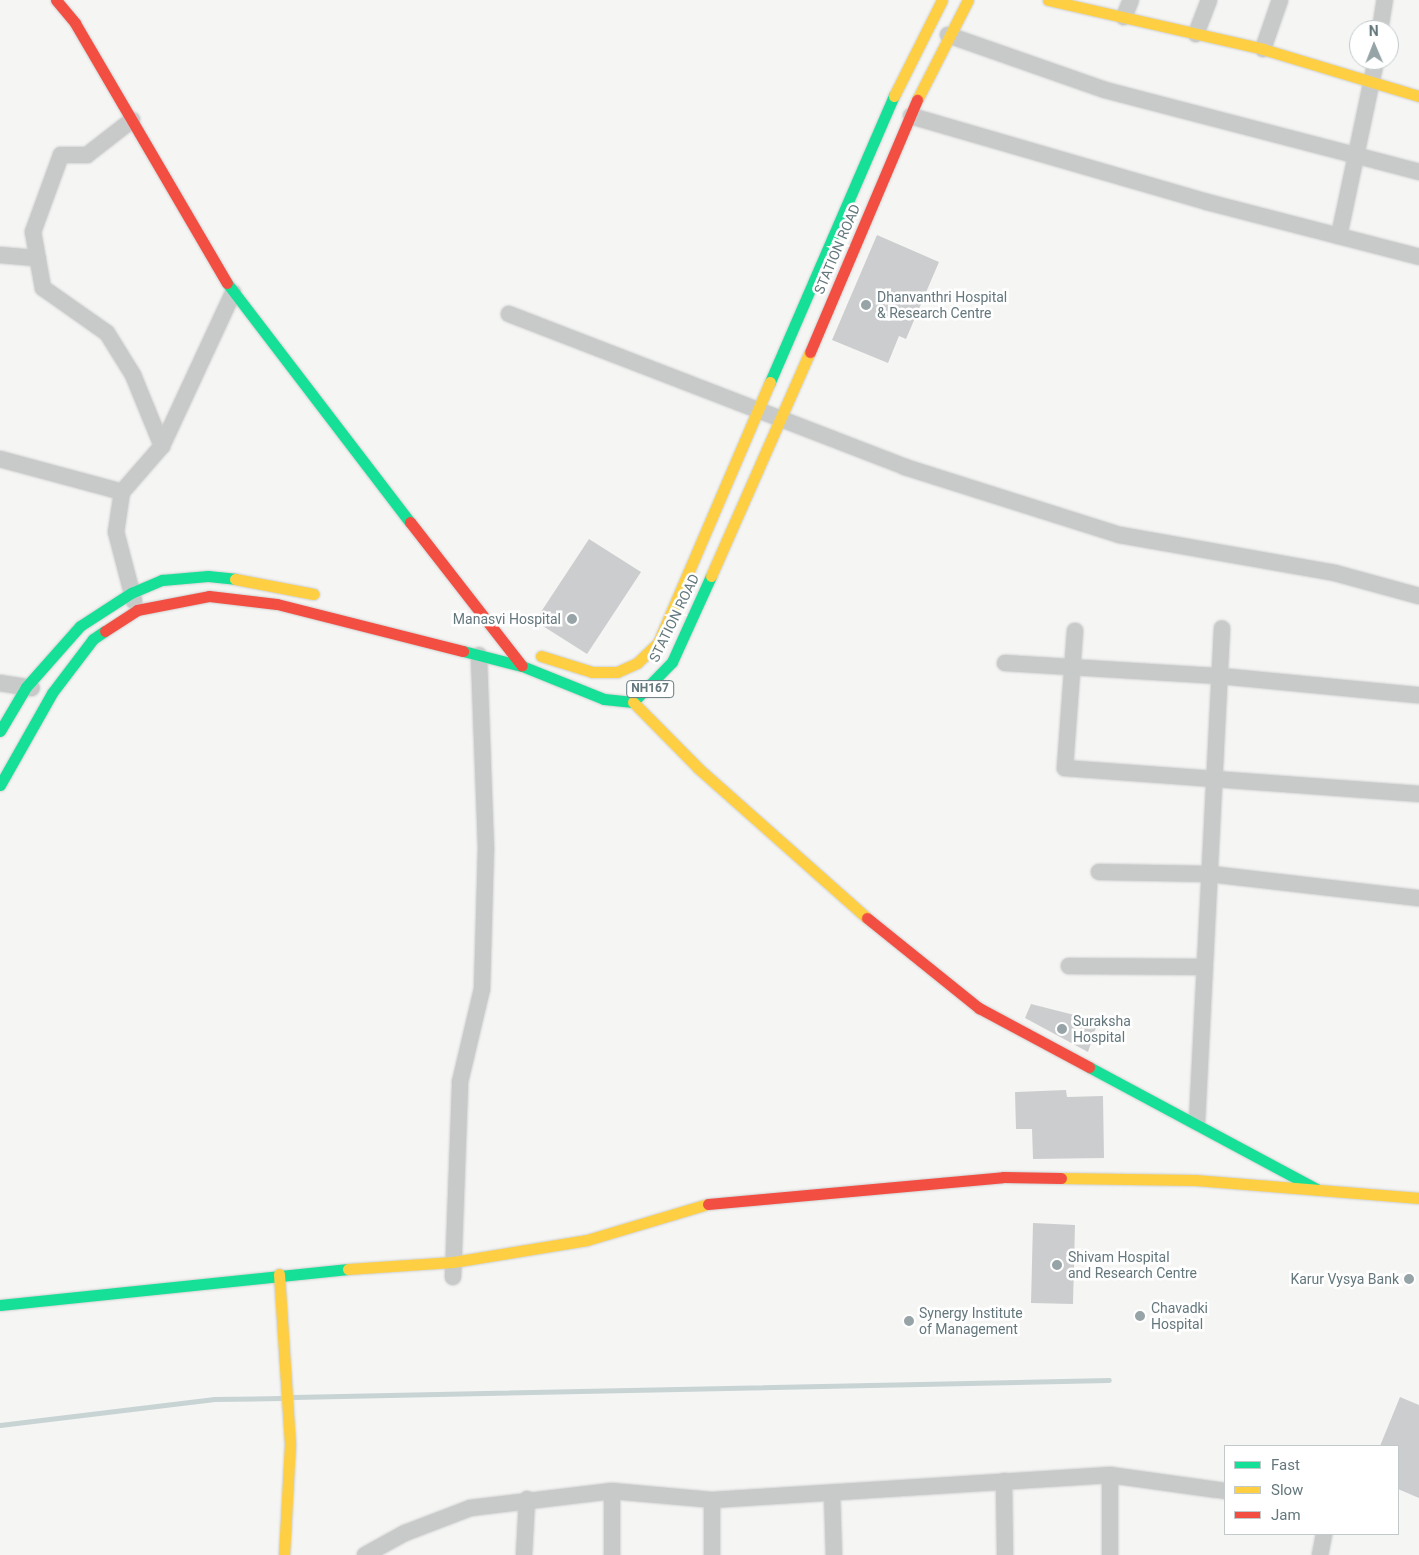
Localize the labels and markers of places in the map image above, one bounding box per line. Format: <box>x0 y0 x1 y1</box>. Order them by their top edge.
place label: Dhanvanthri Hospital & Research Centre <box>877 289 1007 322</box>
marker: Dhanvanthri Hospital & Research Centre <box>859 298 873 312</box>
place label: Manasvi Hospital <box>453 611 561 627</box>
marker: Manasvi Hospital <box>565 612 579 626</box>
place label: Suraksha Hospital <box>1073 1013 1131 1046</box>
marker: Suraksha Hospital <box>1055 1022 1069 1036</box>
place label: Shivam Hospital and Research Centre <box>1068 1249 1197 1282</box>
marker: Shivam Hospital and Research Centre <box>1050 1258 1064 1272</box>
place label: Karur Vysya Bank <box>1290 1271 1399 1287</box>
marker: Karur Vysya Bank <box>1403 1273 1415 1285</box>
place label: Chavadki Hospital <box>1151 1300 1208 1332</box>
place label: Synergy Institute of Management <box>919 1305 1023 1338</box>
marker: Chavadki Hospital <box>1133 1309 1147 1323</box>
marker: Synergy Institute of Management <box>903 1315 915 1327</box>

